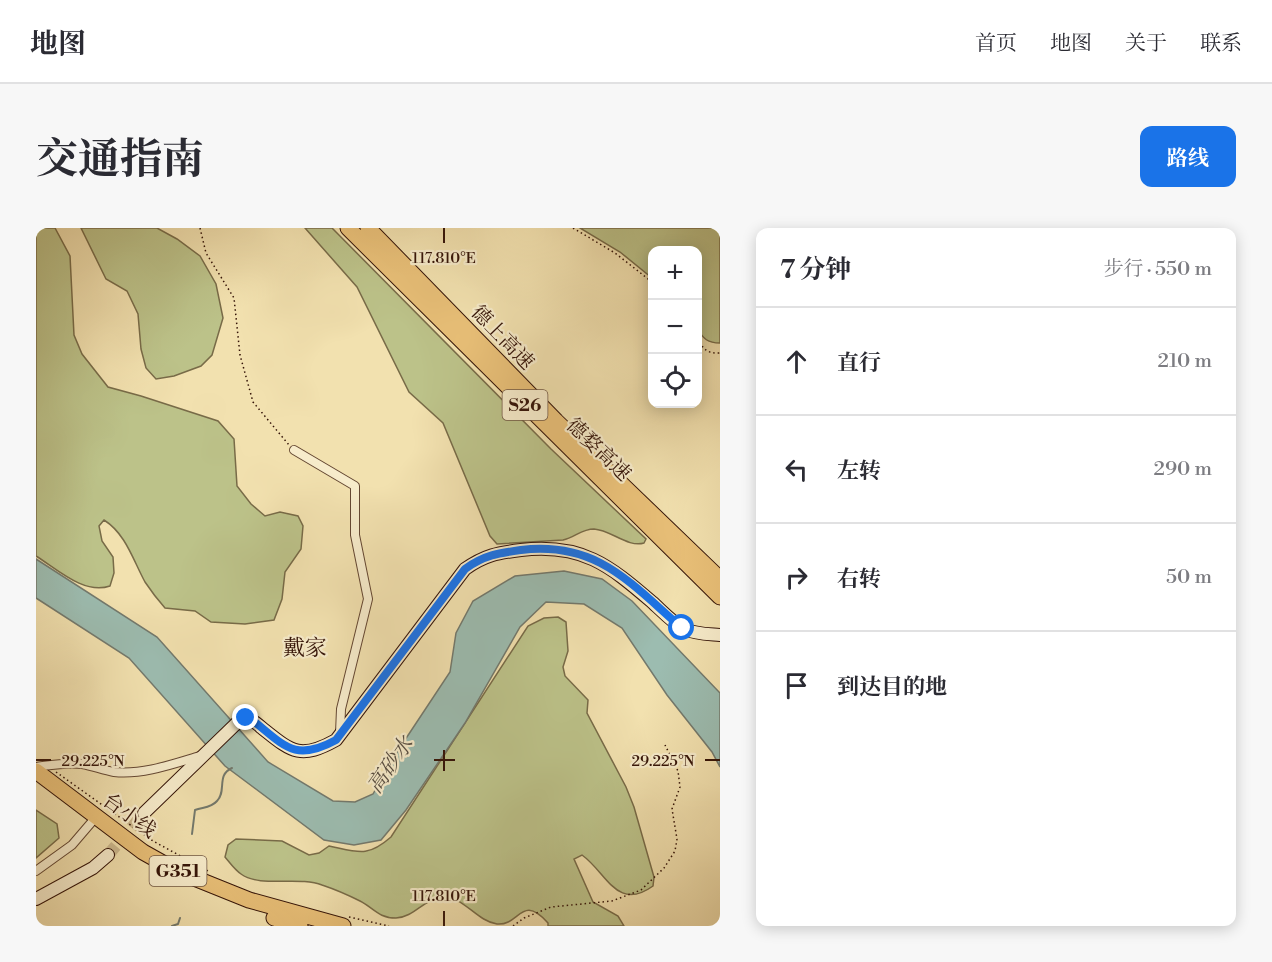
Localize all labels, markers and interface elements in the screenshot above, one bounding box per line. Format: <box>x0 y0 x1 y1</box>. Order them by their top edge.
text: 地图 <box>30 27 86 62</box>
text: 首页 <box>975 31 1017 57</box>
text: 地图 <box>1050 31 1092 57</box>
text: 关于 <box>1125 31 1167 57</box>
text: 联系 <box>1200 31 1242 57</box>
button: 路线 <box>1140 126 1236 187</box>
text: 交通指南 <box>36 134 204 187</box>
map controls <box>648 246 702 408</box>
button: + <box>648 246 702 300</box>
text: 117.810°E <box>412 249 476 268</box>
text: 7 分钟 <box>780 254 852 286</box>
text: 步行 · 550 m <box>1104 257 1212 282</box>
button: − <box>648 300 702 354</box>
street label: 德上高速 <box>465 301 539 375</box>
icon: ahead <box>780 345 813 378</box>
text: 210 m <box>1157 349 1212 374</box>
text: 直行 <box>837 350 881 377</box>
button: locate <box>648 354 702 408</box>
road number: S26 <box>502 390 548 420</box>
street label: 德婺高速 <box>561 413 635 487</box>
icon: left <box>780 453 813 486</box>
text: 290 m <box>1154 457 1212 482</box>
text: 左转 <box>837 458 881 485</box>
icon: right <box>780 561 813 594</box>
text: 50 m <box>1166 565 1212 590</box>
text: 右转 <box>837 566 881 593</box>
route start <box>668 614 694 640</box>
district label: 戴家 <box>283 635 327 662</box>
icon: arrive <box>780 669 813 702</box>
text: 到达目的地 <box>837 674 947 701</box>
route end <box>232 704 258 730</box>
water label: 高砂水 <box>362 731 421 799</box>
text: 29.225°N <box>61 752 125 771</box>
text: 29.225°N <box>631 752 695 771</box>
street label: 台小线 <box>98 788 161 844</box>
road number: G351 <box>150 856 206 886</box>
text: 117.810°E <box>412 887 476 906</box>

